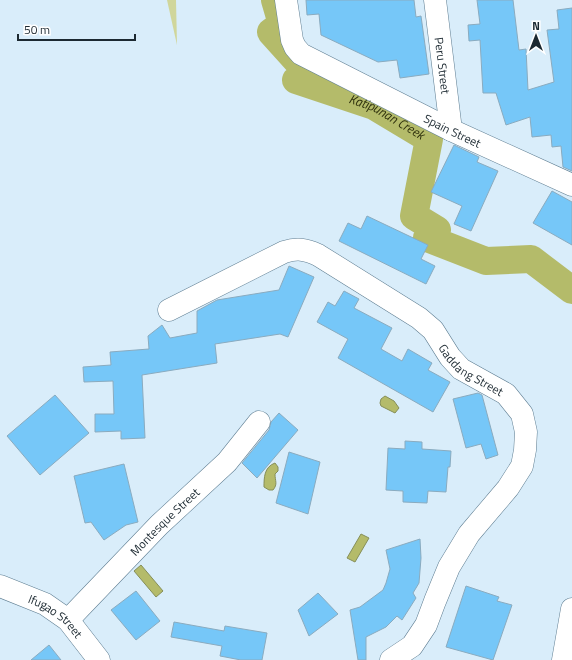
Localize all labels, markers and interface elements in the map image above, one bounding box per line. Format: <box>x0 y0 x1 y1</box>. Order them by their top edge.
scale bar <box>18 16 135 42</box>
north arrow <box>516 16 556 56</box>
text: N <box>532 18 540 34</box>
text: 50 m <box>24 20 50 39</box>
street label: Peru Street <box>430 36 456 96</box>
water label: Katipunan Creek <box>346 88 431 145</box>
street label: Spain Street <box>421 108 485 152</box>
street label: Gaddang Street <box>434 340 508 401</box>
street label: Montesque Street <box>125 482 204 560</box>
street label: Ifugao Street <box>26 589 88 642</box>

